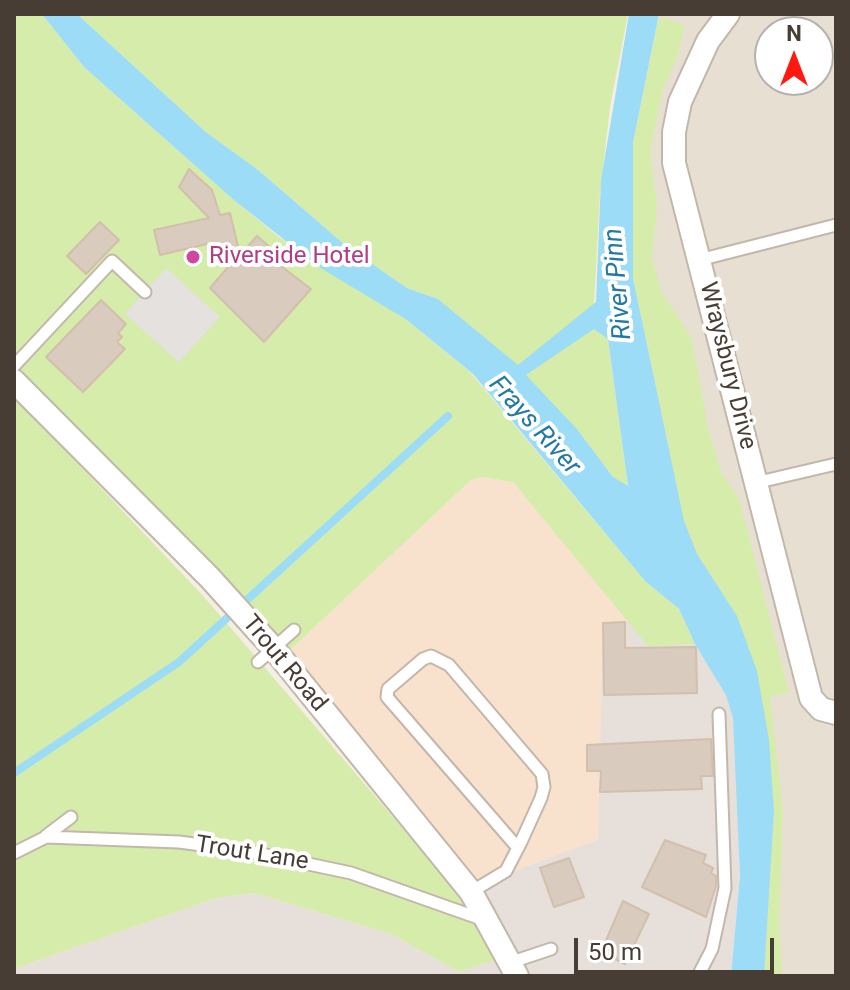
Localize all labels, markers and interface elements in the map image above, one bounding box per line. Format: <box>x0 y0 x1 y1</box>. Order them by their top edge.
north arrow <box>754 16 834 96</box>
text: N <box>786 21 802 46</box>
water label: River Pinn <box>599 227 639 341</box>
place label: Riverside Hotel <box>209 243 370 271</box>
marker: Riverside Hotel <box>184 248 202 266</box>
street label: Wraysbury Drive <box>692 279 762 453</box>
water label: Frays River <box>482 370 586 482</box>
street label: Trout Road <box>235 610 333 718</box>
street label: Trout Lane <box>193 831 311 877</box>
scale bar <box>578 922 778 972</box>
text: 50 m <box>588 938 642 966</box>

